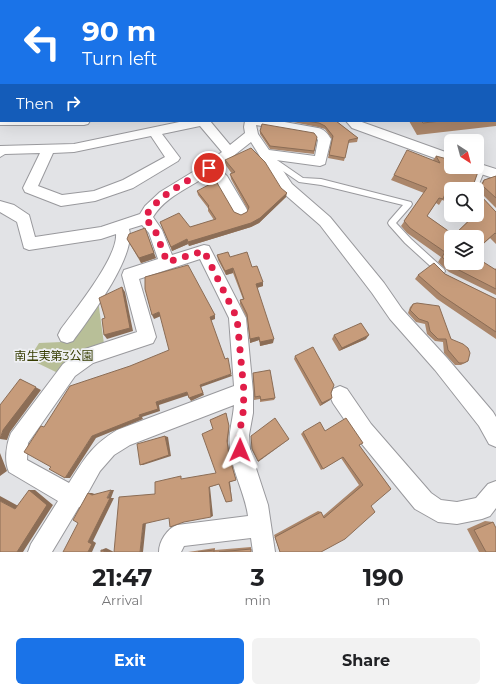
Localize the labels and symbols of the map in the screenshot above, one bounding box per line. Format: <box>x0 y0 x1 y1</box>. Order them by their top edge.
north arrow <box>444 134 484 174</box>
pin <box>192 151 226 185</box>
park label: 南生実第3公園 <box>15 348 93 363</box>
position arrow <box>219 429 261 471</box>

